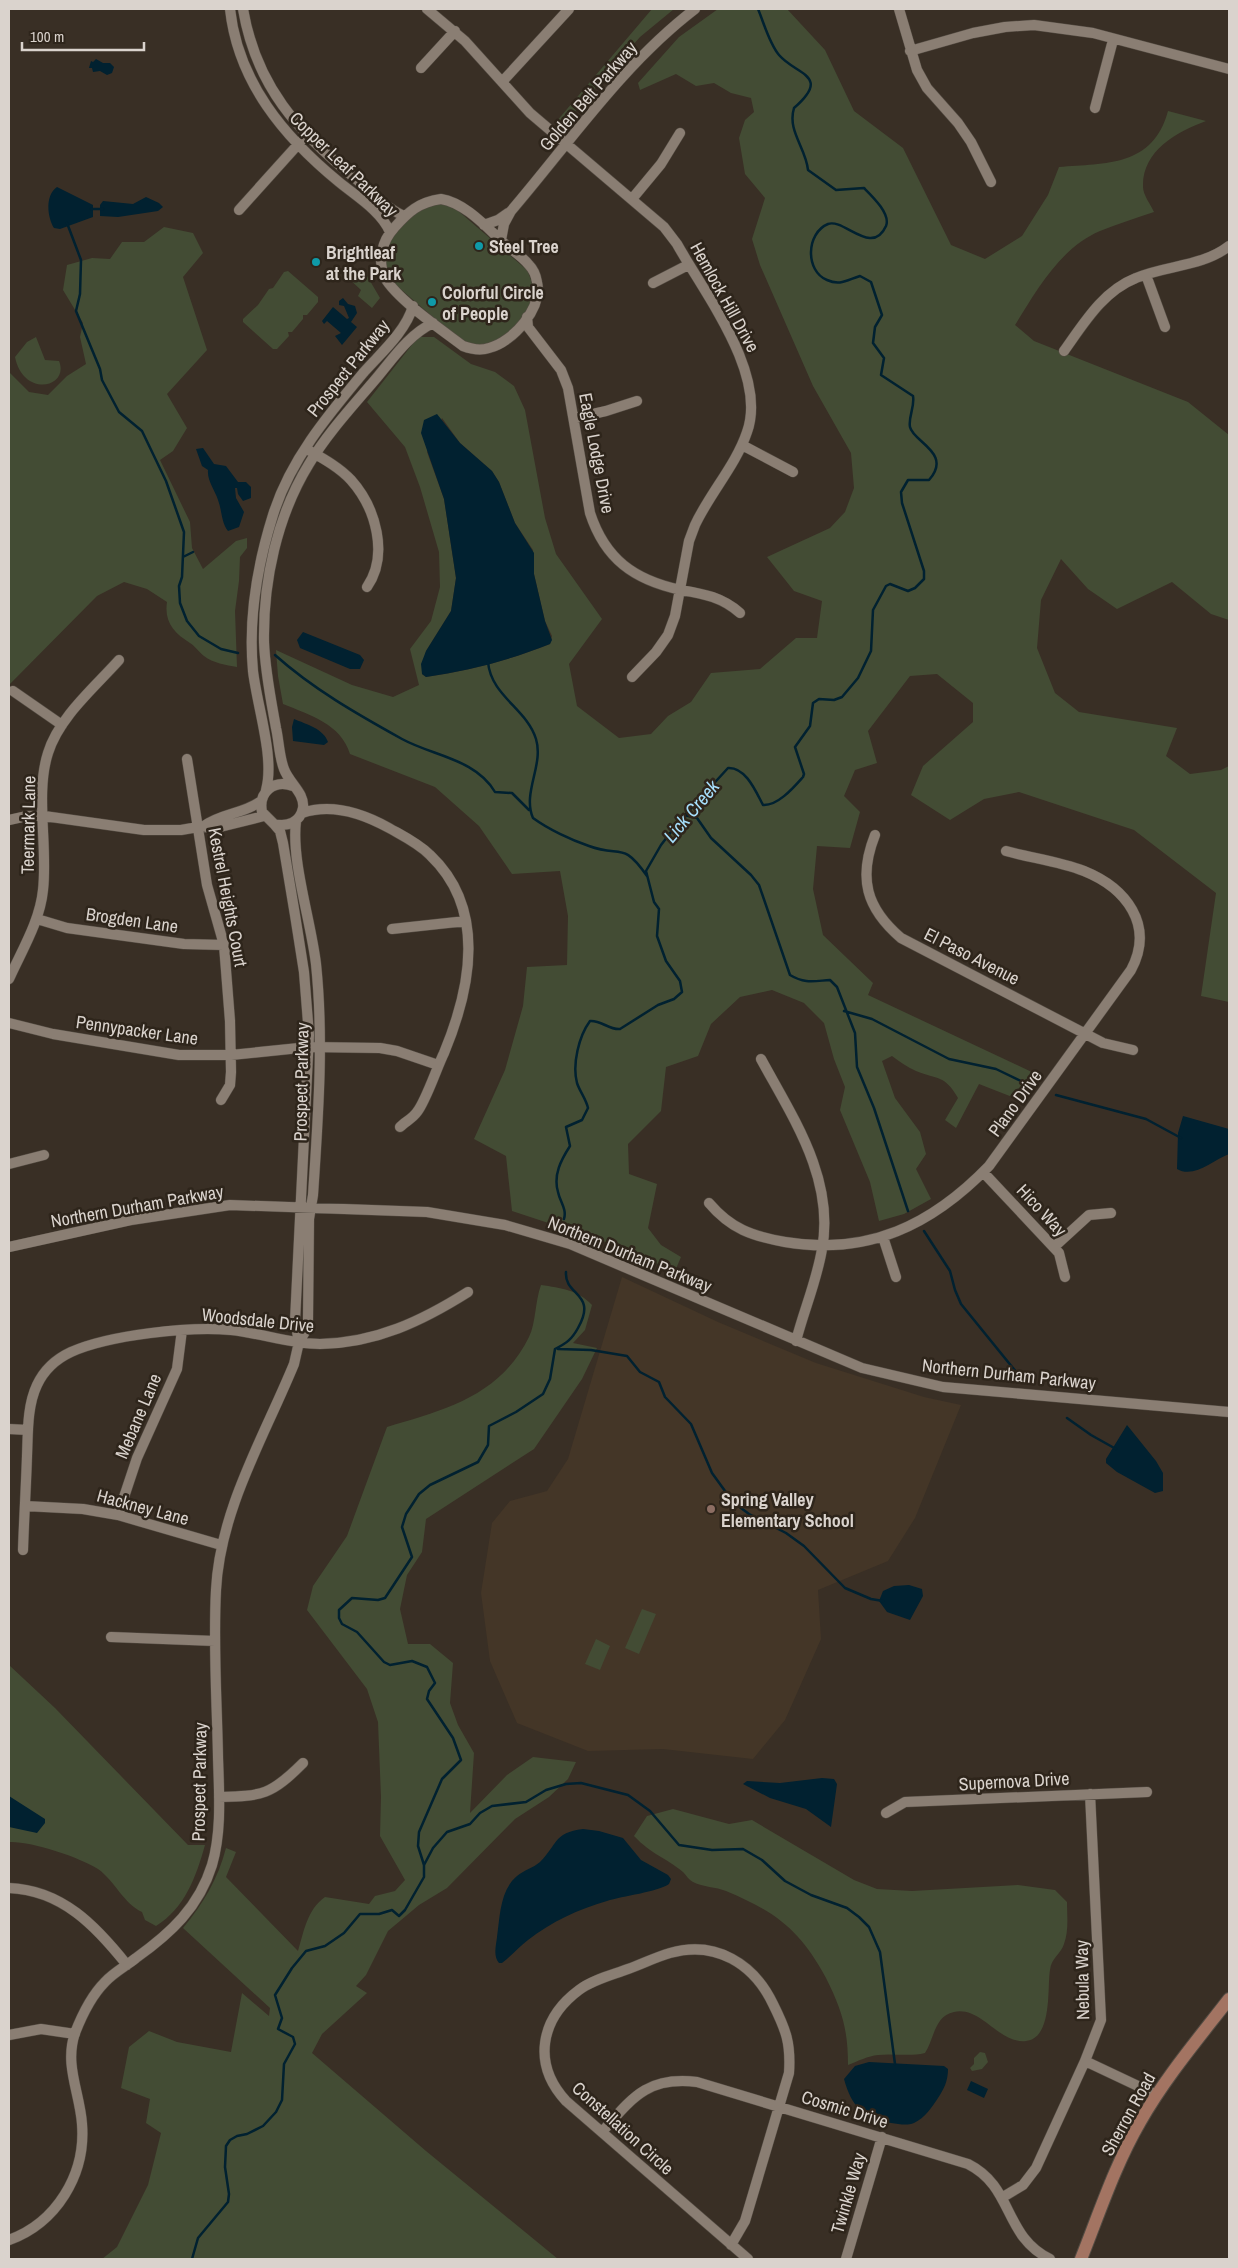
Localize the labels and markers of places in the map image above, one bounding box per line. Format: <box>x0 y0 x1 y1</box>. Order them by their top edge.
place label: Steel Tree <box>489 234 559 259</box>
place label: Brightleaf at the Park <box>326 240 402 286</box>
marker: Steel Tree <box>473 240 485 252</box>
marker: Brightleaf at the Park <box>310 256 322 268</box>
place label: Colorful Circle of People <box>442 280 544 326</box>
marker: Colorful Circle of People <box>426 296 438 308</box>
place label: Spring Valley Elementary School <box>721 1487 854 1533</box>
marker: Spring Valley Elementary School <box>705 1503 717 1515</box>

